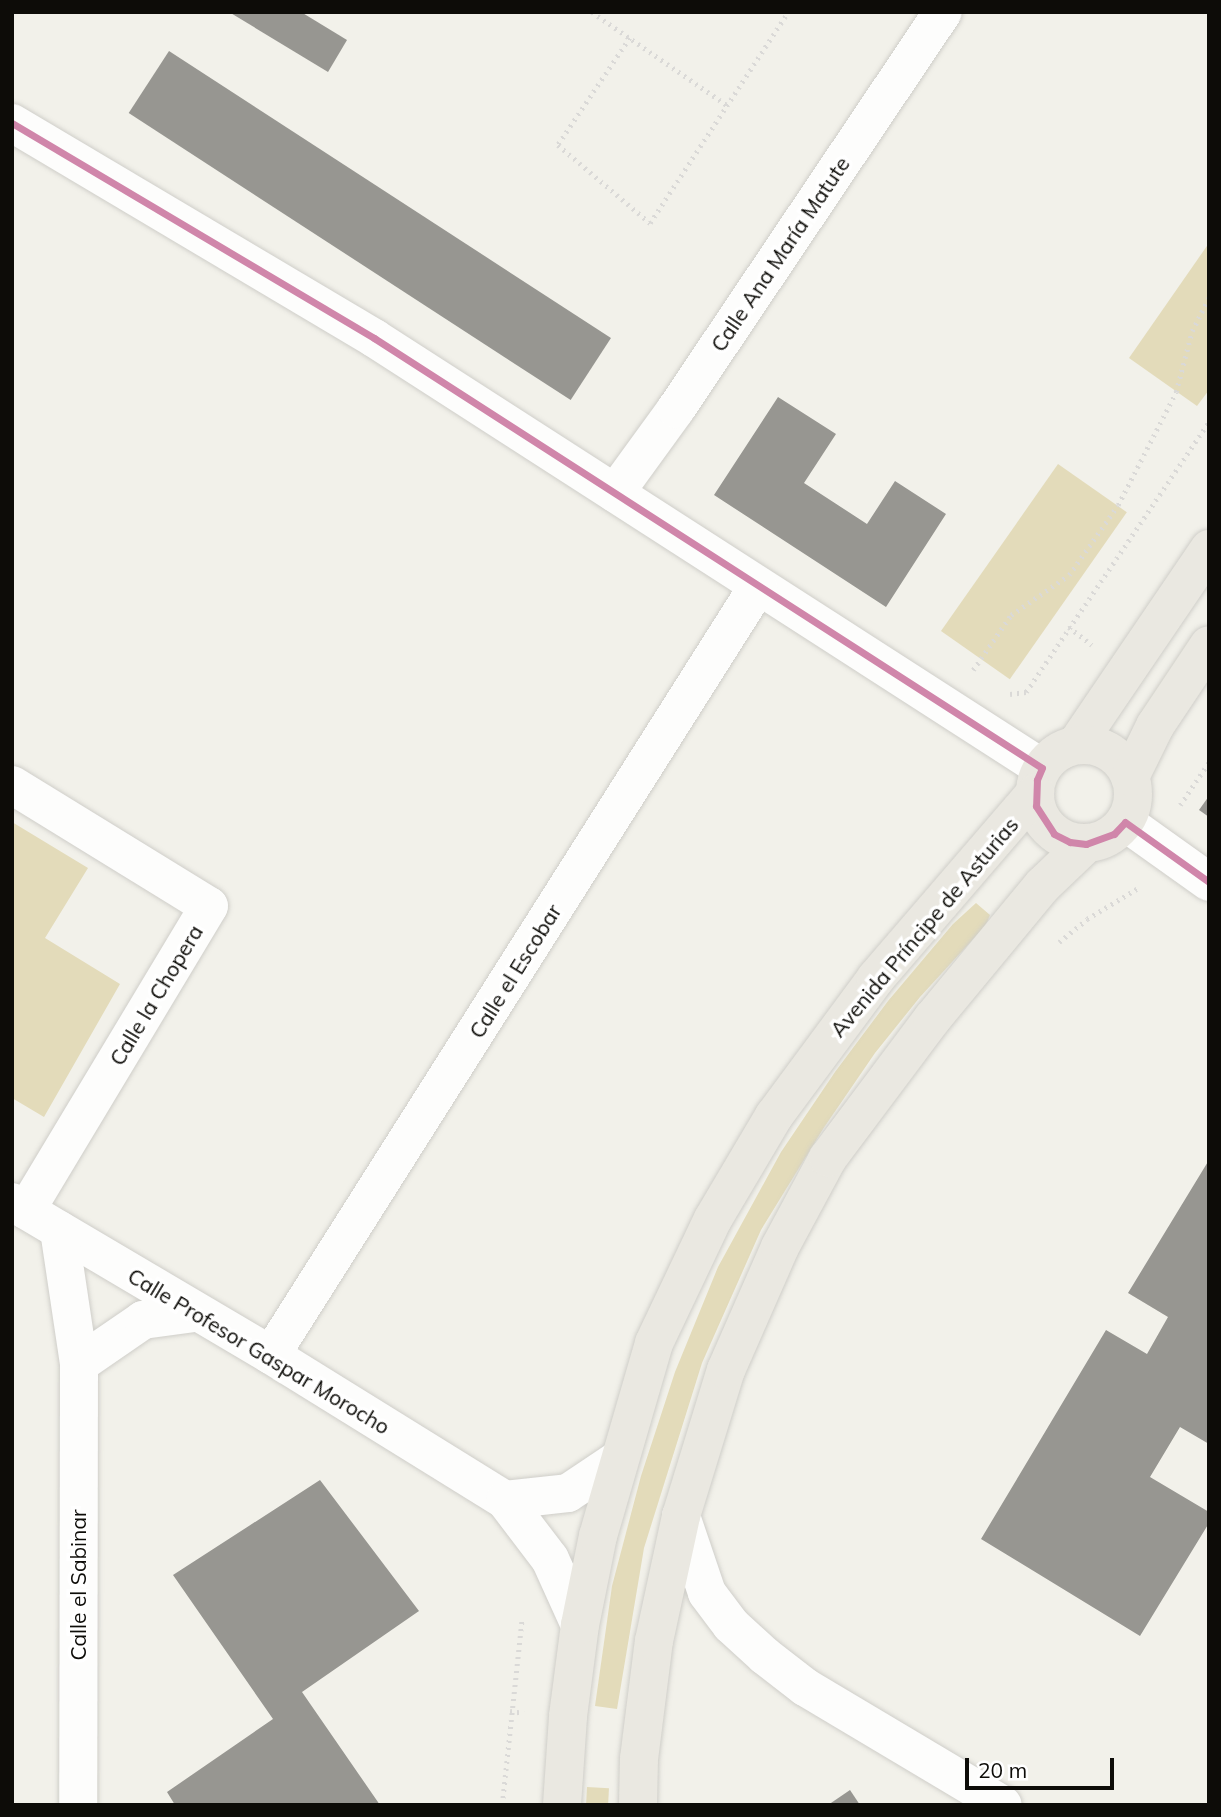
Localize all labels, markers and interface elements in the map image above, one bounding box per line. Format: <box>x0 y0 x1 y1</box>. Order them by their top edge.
street label: Calle Ana María Matute <box>705 152 855 356</box>
street label: Avenida Príncipe de Asturias <box>825 812 1023 1042</box>
street label: Calle el Escobar <box>464 899 566 1043</box>
street label: Calle la Chopera <box>104 920 208 1070</box>
street label: Calle Profesor Gaspar Morocho <box>124 1263 394 1439</box>
street label: Calle el Sabinar <box>65 1509 91 1661</box>
scale bar <box>969 1744 1118 1788</box>
text: 20 m <box>978 1757 1027 1783</box>

